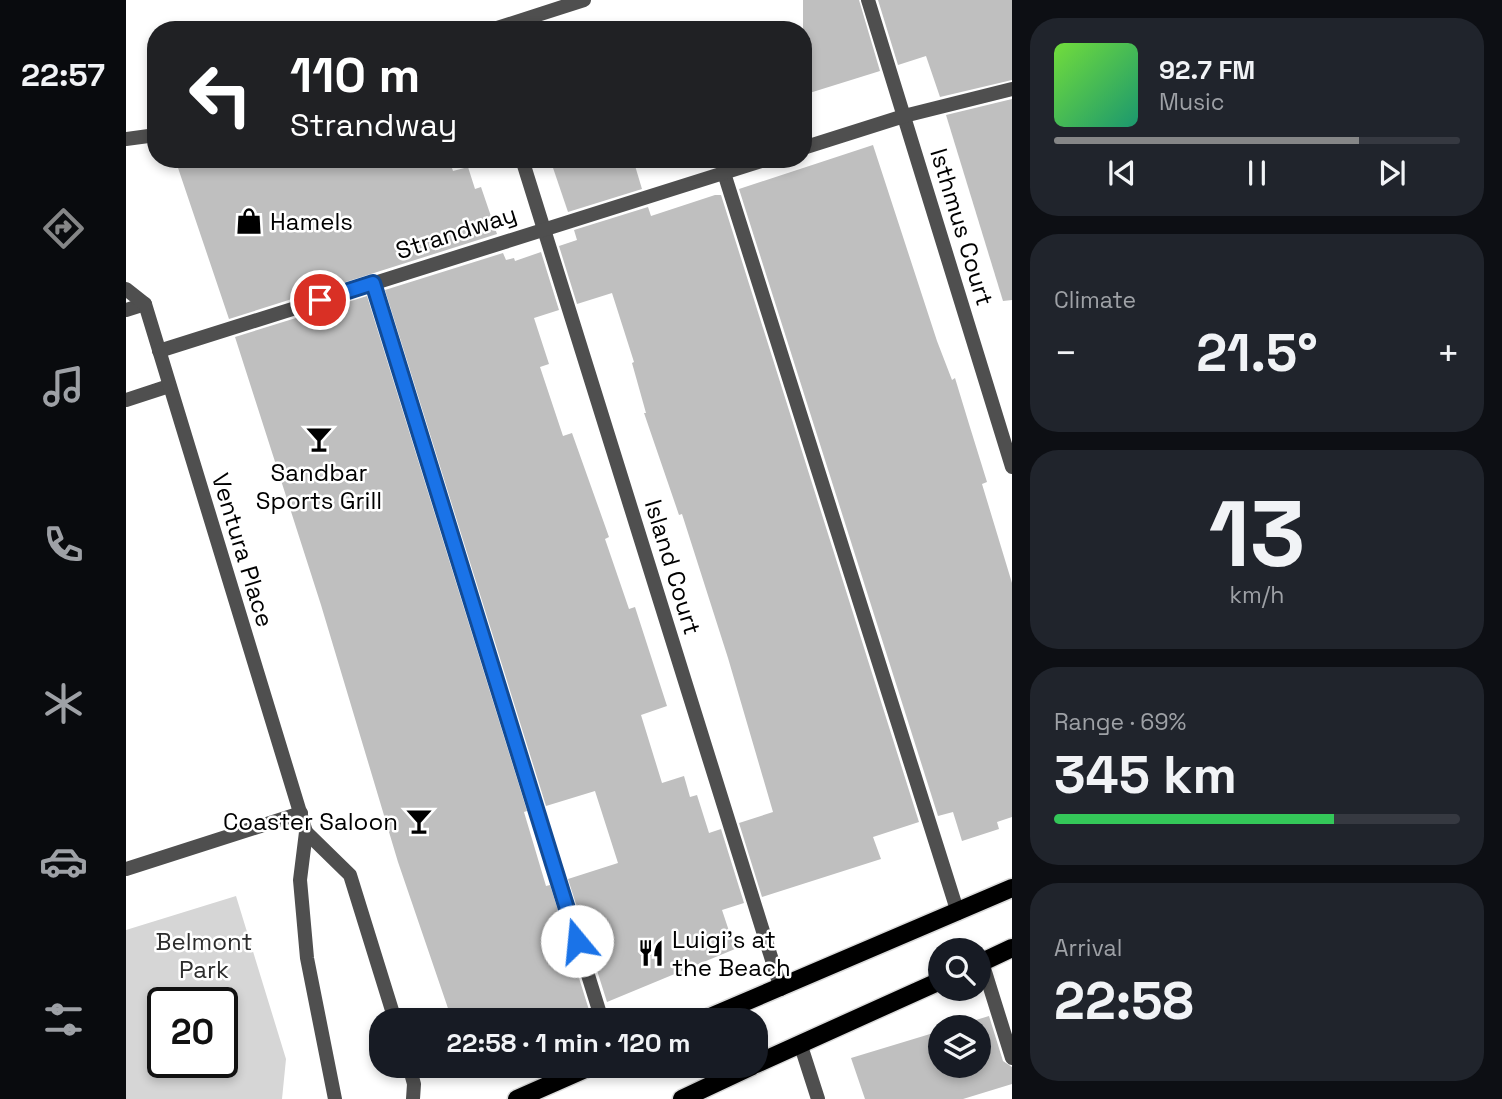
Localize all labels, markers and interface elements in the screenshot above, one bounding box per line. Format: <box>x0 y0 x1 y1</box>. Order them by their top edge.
text: 110 m <box>290 44 420 106</box>
icon: left <box>175 49 266 140</box>
text: 92.7 FM <box>1159 53 1255 87</box>
text: 22:57 <box>21 55 105 95</box>
text: Music <box>1159 87 1224 117</box>
text: Strandway <box>290 105 457 145</box>
street label: Isthmus Court <box>923 145 1001 309</box>
icon: previous <box>1103 154 1141 192</box>
icon: pause <box>1238 154 1276 192</box>
icon: next <box>1373 154 1411 192</box>
street label: Strandway <box>391 198 521 266</box>
icon: directions <box>39 204 88 253</box>
shop icon: Hamels <box>234 206 264 236</box>
place label: Hamels <box>270 206 353 237</box>
pin <box>290 270 350 330</box>
icon: arrive <box>301 281 339 319</box>
text: Climate <box>1054 285 1136 315</box>
text: 21.5° <box>1196 320 1318 386</box>
text: − <box>1054 329 1078 377</box>
text: + <box>1436 329 1460 377</box>
icon: music <box>39 362 88 411</box>
bar icon: Sandbar Sports Grill <box>304 424 334 454</box>
place label: Sandbar Sports Grill <box>256 457 382 516</box>
street label: Ventura Place <box>205 469 281 631</box>
text: 13 <box>1209 476 1305 593</box>
street label: Island Court <box>638 496 708 638</box>
icon: phone <box>39 520 88 569</box>
text: km/h <box>1230 580 1284 610</box>
icon: climate <box>39 679 88 728</box>
text: Range · 69% <box>1054 707 1186 737</box>
text: 345 km <box>1054 742 1237 808</box>
place label: Coaster Saloon <box>223 806 398 837</box>
bar icon: Coaster Saloon <box>404 806 434 836</box>
icon: car <box>39 837 88 886</box>
position arrow <box>540 904 614 978</box>
place label: Luigi's at the Beach <box>672 924 791 983</box>
park label: Belmont Park <box>156 926 252 985</box>
text: Arrival <box>1054 933 1122 963</box>
restaurant icon: Luigi's at the Beach <box>636 938 666 968</box>
map controls <box>928 938 991 1078</box>
button: search <box>928 938 991 1001</box>
text: 22:58 <box>1054 968 1194 1034</box>
speed limit sign: 20 <box>147 987 238 1078</box>
icon: filters <box>39 995 88 1044</box>
button: layers <box>928 1015 991 1078</box>
text: 22:58 · 1 min · 120 m <box>447 1026 690 1060</box>

